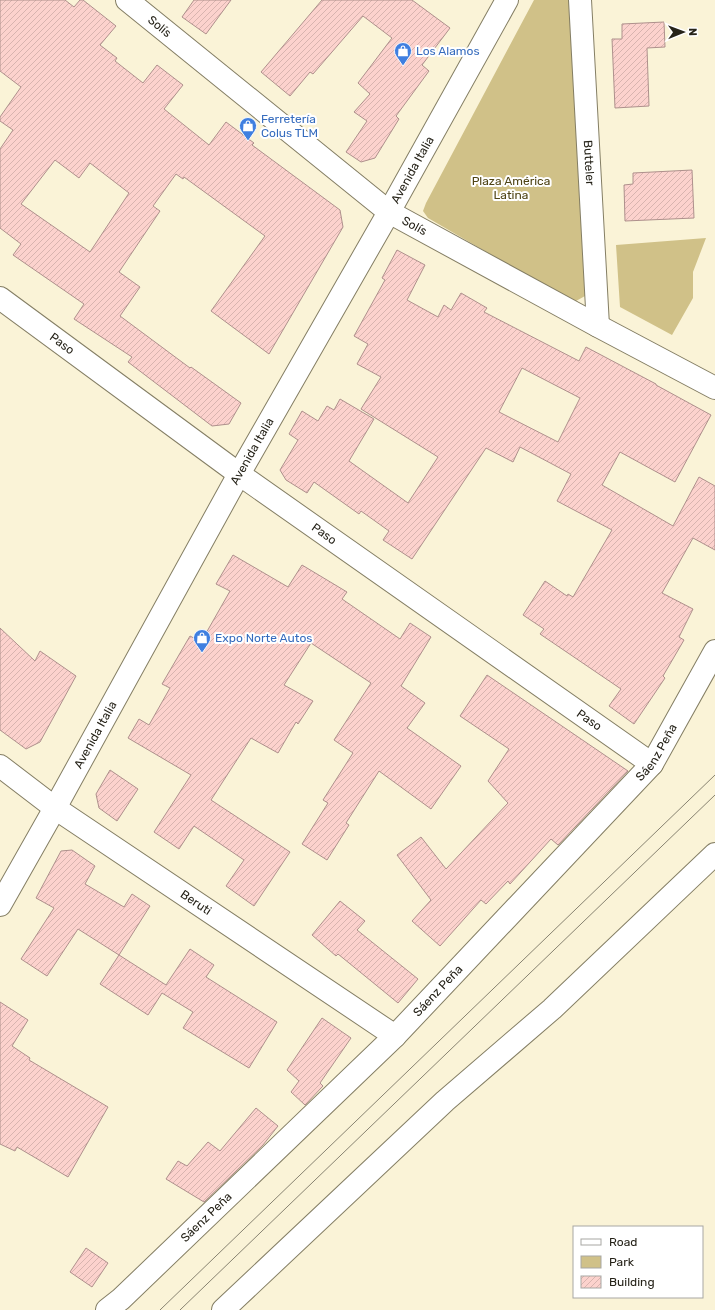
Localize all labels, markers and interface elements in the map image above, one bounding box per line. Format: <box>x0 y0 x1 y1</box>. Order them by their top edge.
north arrow <box>663 12 703 52</box>
street label: Solís <box>145 13 174 40</box>
text: N <box>686 28 699 36</box>
shop icon: Los Alamos <box>393 41 413 66</box>
place label: Los Alamos <box>416 44 480 58</box>
place label: Ferretería Colus TLM <box>261 112 318 140</box>
shop icon: Ferretería Colus TLM <box>238 116 258 141</box>
street label: Avenida Italia <box>388 134 437 206</box>
street label: Butteler <box>581 140 597 186</box>
park label: Plaza América Latina <box>472 174 550 202</box>
street label: Solís <box>400 213 429 238</box>
street label: Paso <box>47 330 77 357</box>
street label: Avenida Italia <box>227 415 277 487</box>
street label: Paso <box>309 520 339 547</box>
shop icon: Expo Norte Autos <box>192 628 212 653</box>
place label: Expo Norte Autos <box>215 631 312 645</box>
street label: Avenida Italia <box>71 699 119 771</box>
street label: Paso <box>574 706 605 734</box>
street label: Sáenz Peña <box>633 721 680 784</box>
street label: Beruti <box>178 887 214 918</box>
street label: Sáenz Peña <box>410 962 465 1019</box>
street label: Sáenz Peña <box>178 1189 235 1245</box>
legend <box>573 1226 703 1298</box>
text: Road <box>609 1235 637 1249</box>
text: Park <box>609 1255 635 1269</box>
text: Building <box>609 1275 655 1289</box>

